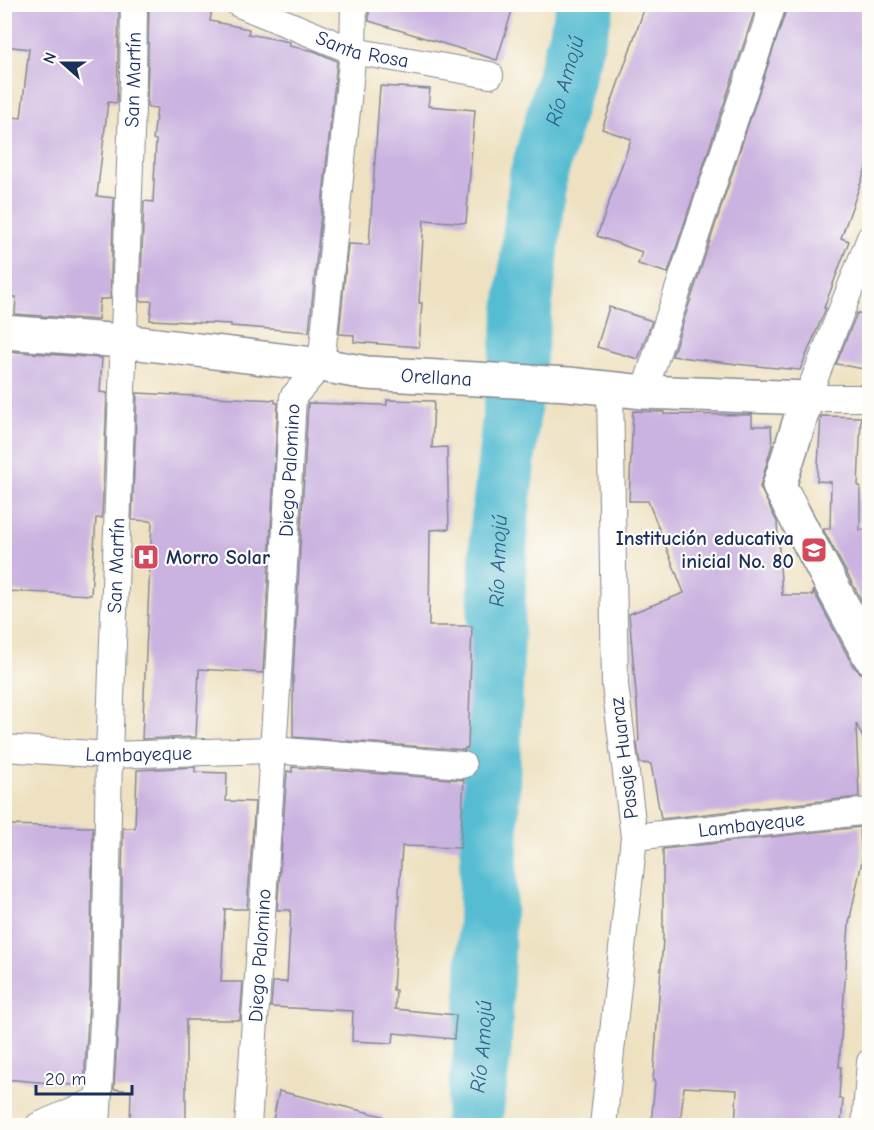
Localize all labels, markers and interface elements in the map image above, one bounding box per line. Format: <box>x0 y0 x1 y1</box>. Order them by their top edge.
street label: Santa Rosa <box>313 26 410 72</box>
street label: San Martín <box>120 32 145 128</box>
north arrow <box>33 33 93 93</box>
water label: Río Amojú <box>541 33 589 129</box>
text: N <box>40 50 60 66</box>
street label: Orellana <box>400 363 472 390</box>
street label: Diego Palomino <box>274 403 304 538</box>
water label: Río Amojú <box>485 513 512 608</box>
street label: San Martín <box>103 517 129 614</box>
place label: Institución educativa inicial No. 80 <box>616 527 794 573</box>
school or university icon: Institución educativa inicial No. 80 <box>799 535 829 565</box>
hospital icon: Morro Solar <box>131 542 161 572</box>
place label: Morro Solar <box>166 546 270 569</box>
street label: Pasaje Huaraz <box>605 696 643 820</box>
street label: Lambayeque <box>85 741 193 767</box>
street label: Lambayeque <box>697 807 806 841</box>
street label: Diego Palomino <box>243 888 275 1023</box>
water label: Río Amojú <box>465 1000 496 1094</box>
scale bar <box>36 1058 132 1096</box>
text: 20 m <box>45 1069 86 1090</box>

